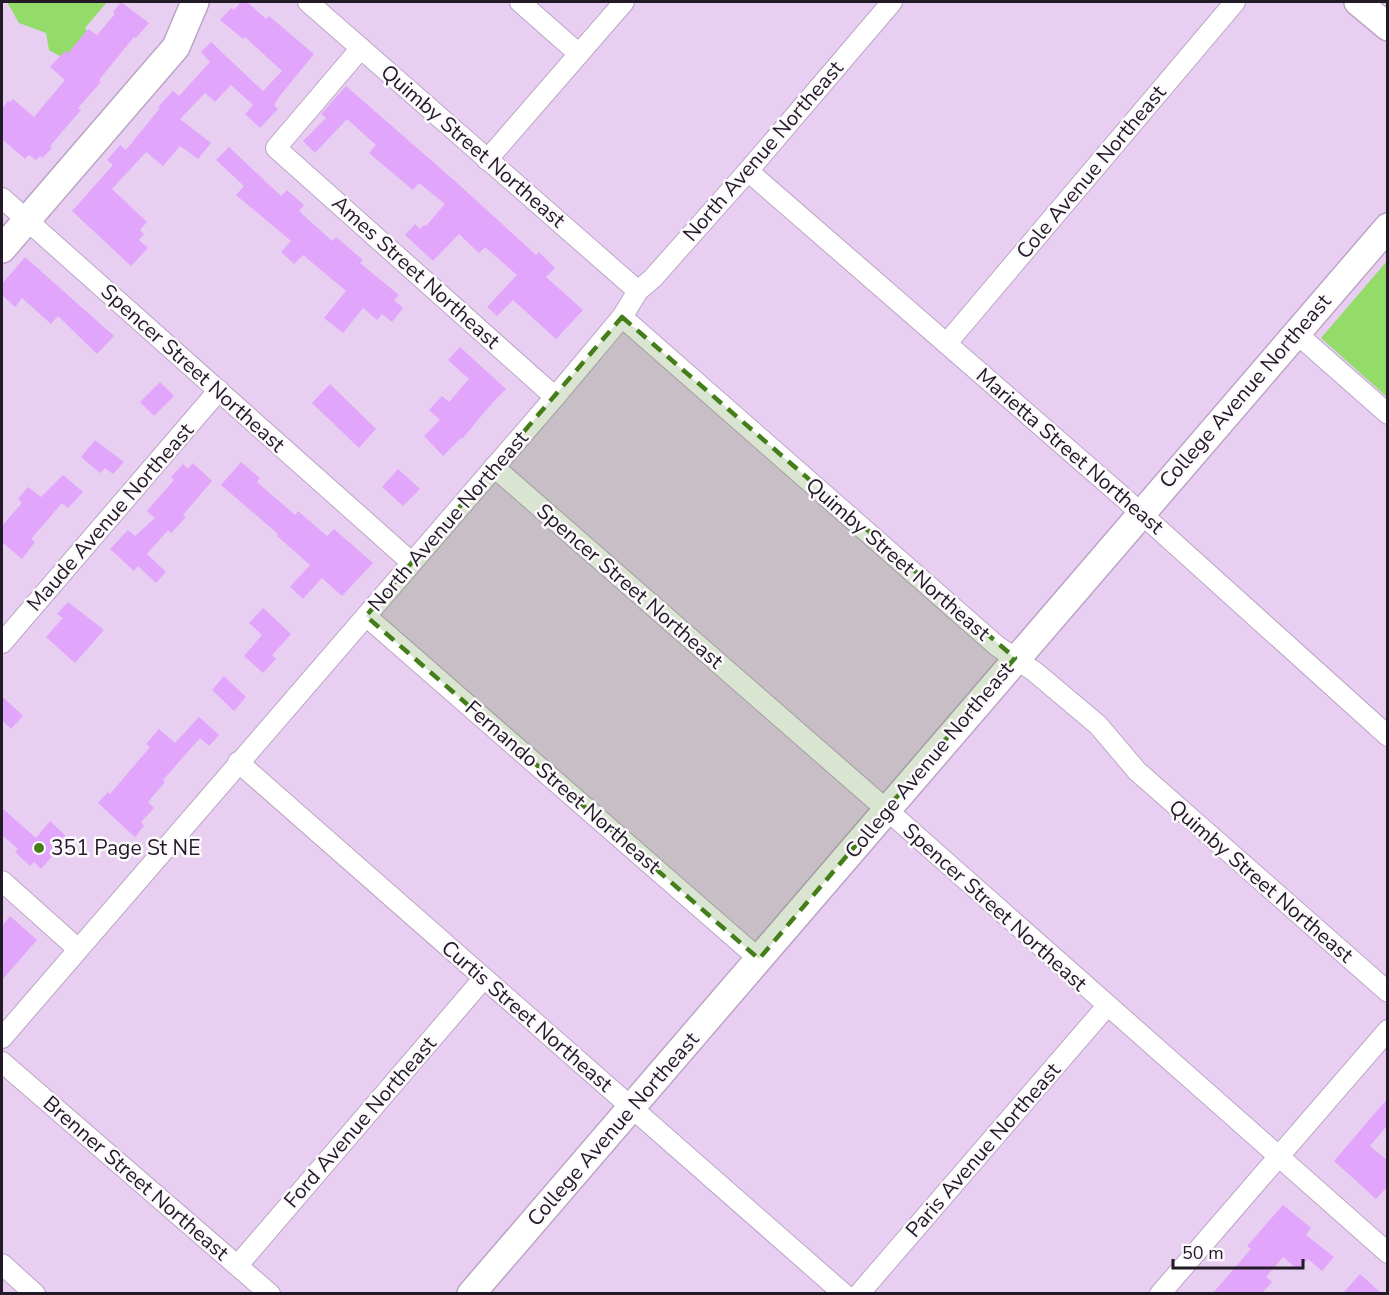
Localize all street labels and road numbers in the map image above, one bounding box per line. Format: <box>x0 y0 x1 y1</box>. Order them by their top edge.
street label: North Avenue Northeast <box>677 54 850 247</box>
street label: Quimby Street Northeast <box>375 58 572 234</box>
street label: Cole Avenue Northeast <box>1010 79 1172 265</box>
street label: Ames Street Northeast <box>326 189 506 355</box>
street label: Spencer Street Northeast <box>95 278 292 459</box>
street label: College Avenue Northeast <box>1153 288 1338 494</box>
street label: Marietta Street Northeast <box>970 362 1170 541</box>
street label: Maude Avenue Northeast <box>20 416 200 617</box>
street label: North Avenue Northeast <box>362 424 535 617</box>
street label: Quimby Street Northeast <box>800 471 997 647</box>
street label: Spencer Street Northeast <box>531 497 730 675</box>
street label: College Avenue Northeast <box>838 655 1020 864</box>
street label: Fernando Street Northeast <box>459 694 667 880</box>
street label: Quimby Street Northeast <box>1163 793 1360 969</box>
street label: Spencer Street Northeast <box>897 817 1094 998</box>
street label: Curtis Street Northeast <box>435 934 619 1099</box>
street label: College Avenue Northeast <box>521 1026 706 1232</box>
street label: Ford Avenue Northeast <box>278 1030 443 1214</box>
street label: Paris Avenue Northeast <box>899 1056 1067 1243</box>
street label: Brenner Street Northeast <box>37 1089 235 1267</box>

